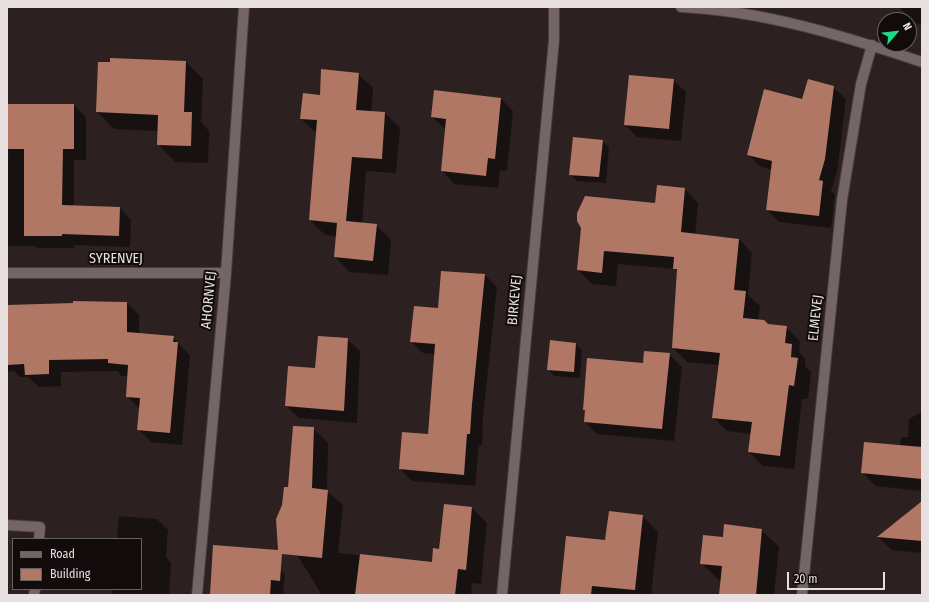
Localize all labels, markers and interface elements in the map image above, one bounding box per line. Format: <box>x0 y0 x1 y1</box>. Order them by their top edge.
north arrow <box>877 12 917 52</box>
text: N <box>900 21 914 33</box>
street label: SYRENVEJ <box>89 251 143 267</box>
street label: AHORNVEJ <box>198 270 220 330</box>
street label: BIRKEVEJ <box>504 274 526 326</box>
street label: ELMEVEJ <box>805 294 827 342</box>
legend <box>12 538 142 590</box>
text: Road <box>50 547 75 561</box>
scale bar <box>789 564 887 590</box>
text: Building <box>50 567 90 581</box>
text: 20 m <box>794 572 818 586</box>

